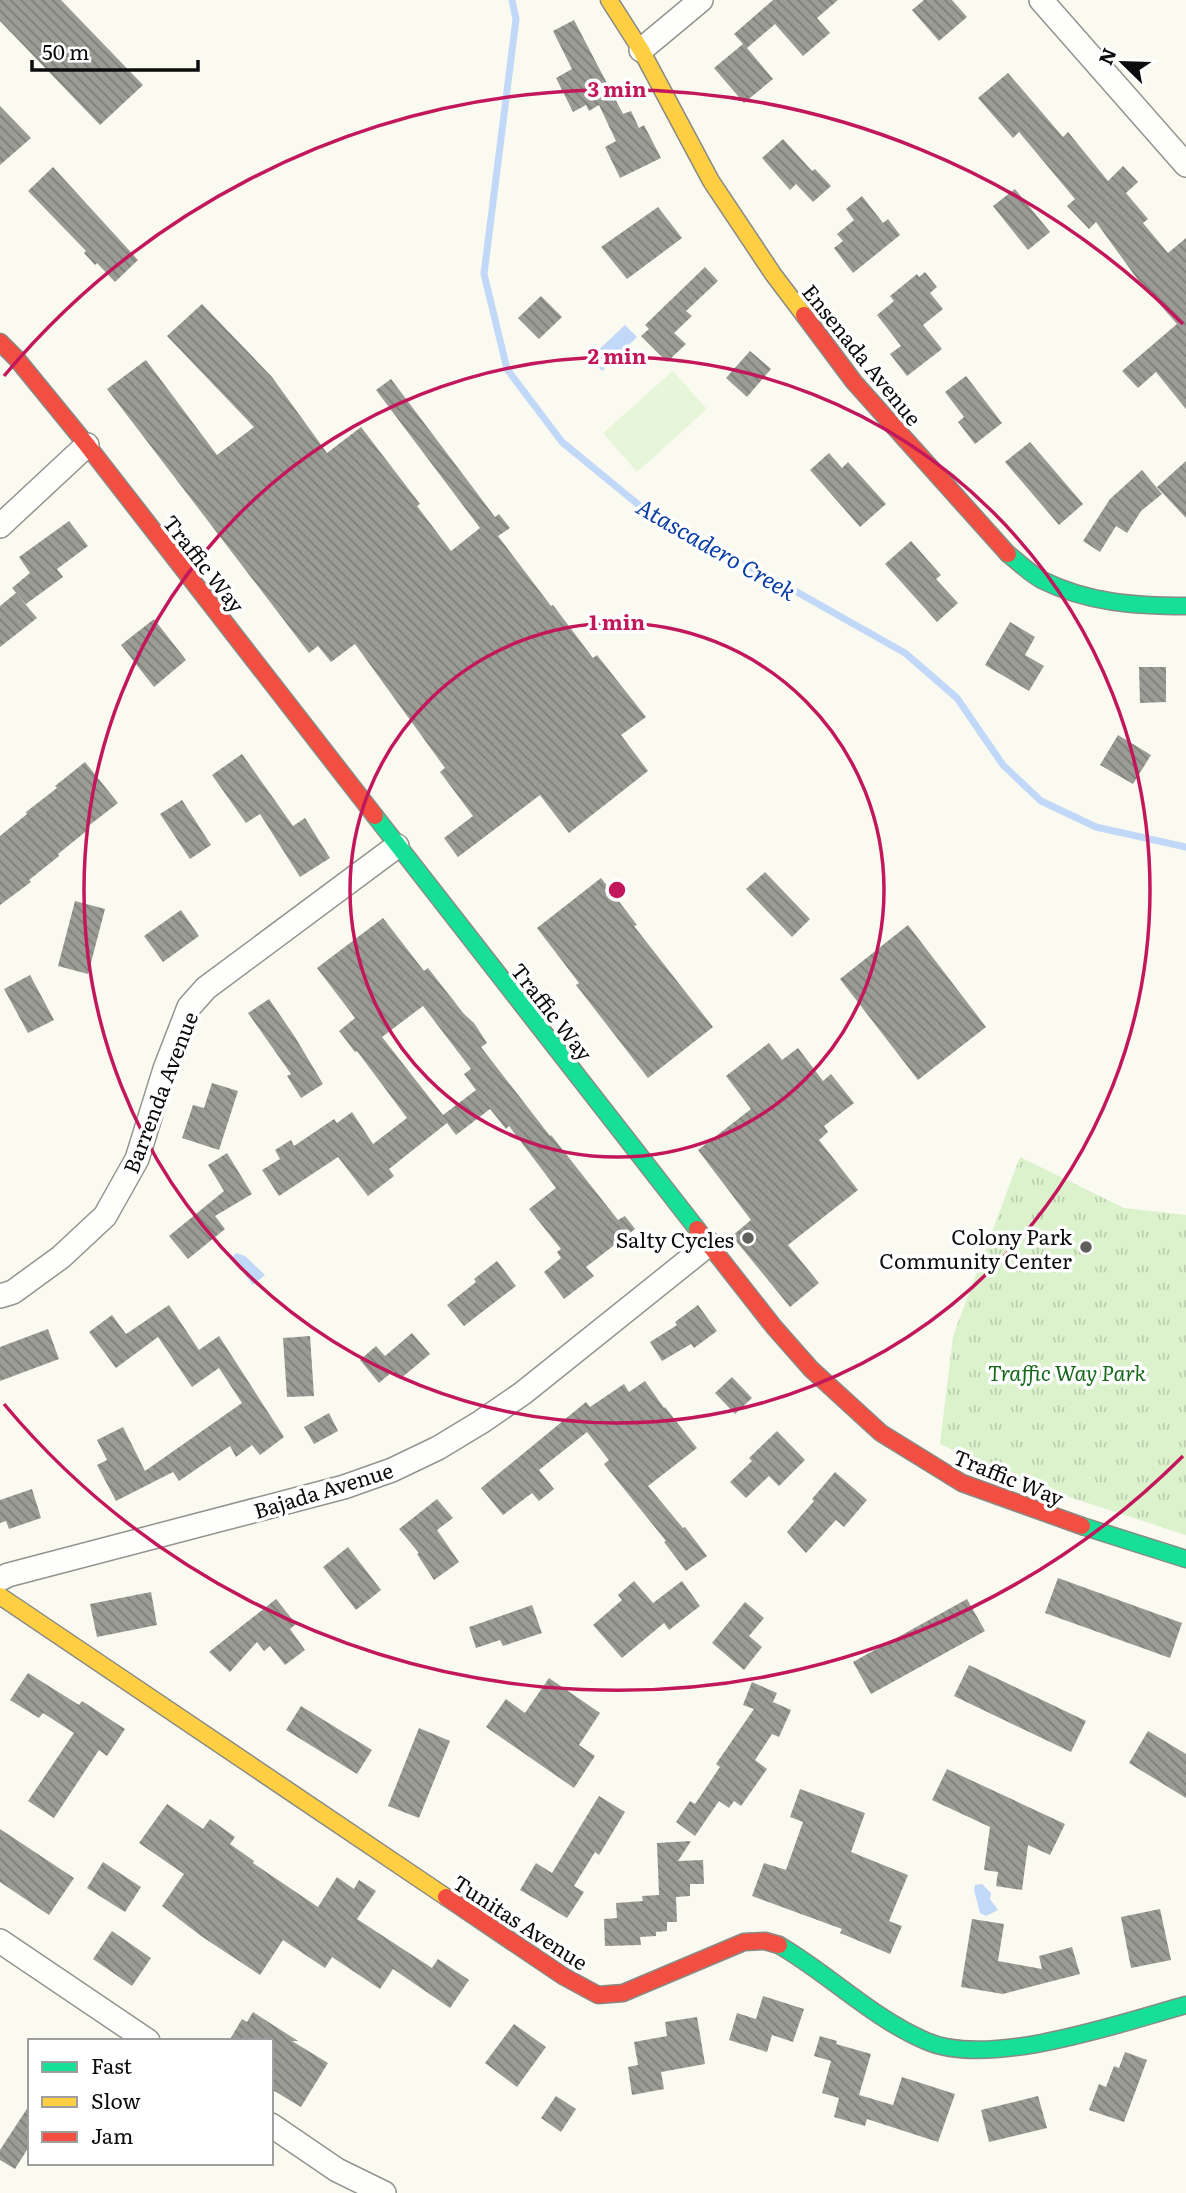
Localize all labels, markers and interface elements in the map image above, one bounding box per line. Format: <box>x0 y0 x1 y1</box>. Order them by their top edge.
scale bar <box>32 28 198 72</box>
north arrow <box>1088 28 1158 98</box>
text: 50 m <box>42 35 89 66</box>
text: N <box>1090 43 1122 69</box>
text: 3 min <box>587 72 647 103</box>
street label: Ensenada Avenue <box>796 276 930 432</box>
text: 2 min <box>588 339 647 370</box>
water label: Atascadero Creek <box>631 488 803 608</box>
street label: Traffic Way <box>157 507 254 619</box>
text: 1 min <box>589 605 645 636</box>
centre of rings <box>605 878 629 902</box>
street label: Traffic Way <box>505 955 602 1067</box>
street label: Barrenda Avenue <box>114 1006 204 1177</box>
place label: Colony Park Community Center <box>879 1220 1072 1275</box>
place label: Salty Cycles <box>616 1223 734 1254</box>
marker: Salty Cycles <box>740 1230 756 1246</box>
marker: Colony Park Community Center <box>1078 1239 1094 1255</box>
park label: Traffic Way Park <box>988 1356 1146 1387</box>
street label: Traffic Way <box>949 1440 1070 1513</box>
street label: Bajada Avenue <box>249 1453 397 1525</box>
street label: Tunitas Avenue <box>447 1866 595 1976</box>
legend <box>28 2039 273 2165</box>
text: Fast <box>91 2049 132 2080</box>
text: Slow <box>91 2084 141 2115</box>
text: Jam <box>91 2119 133 2150</box>

